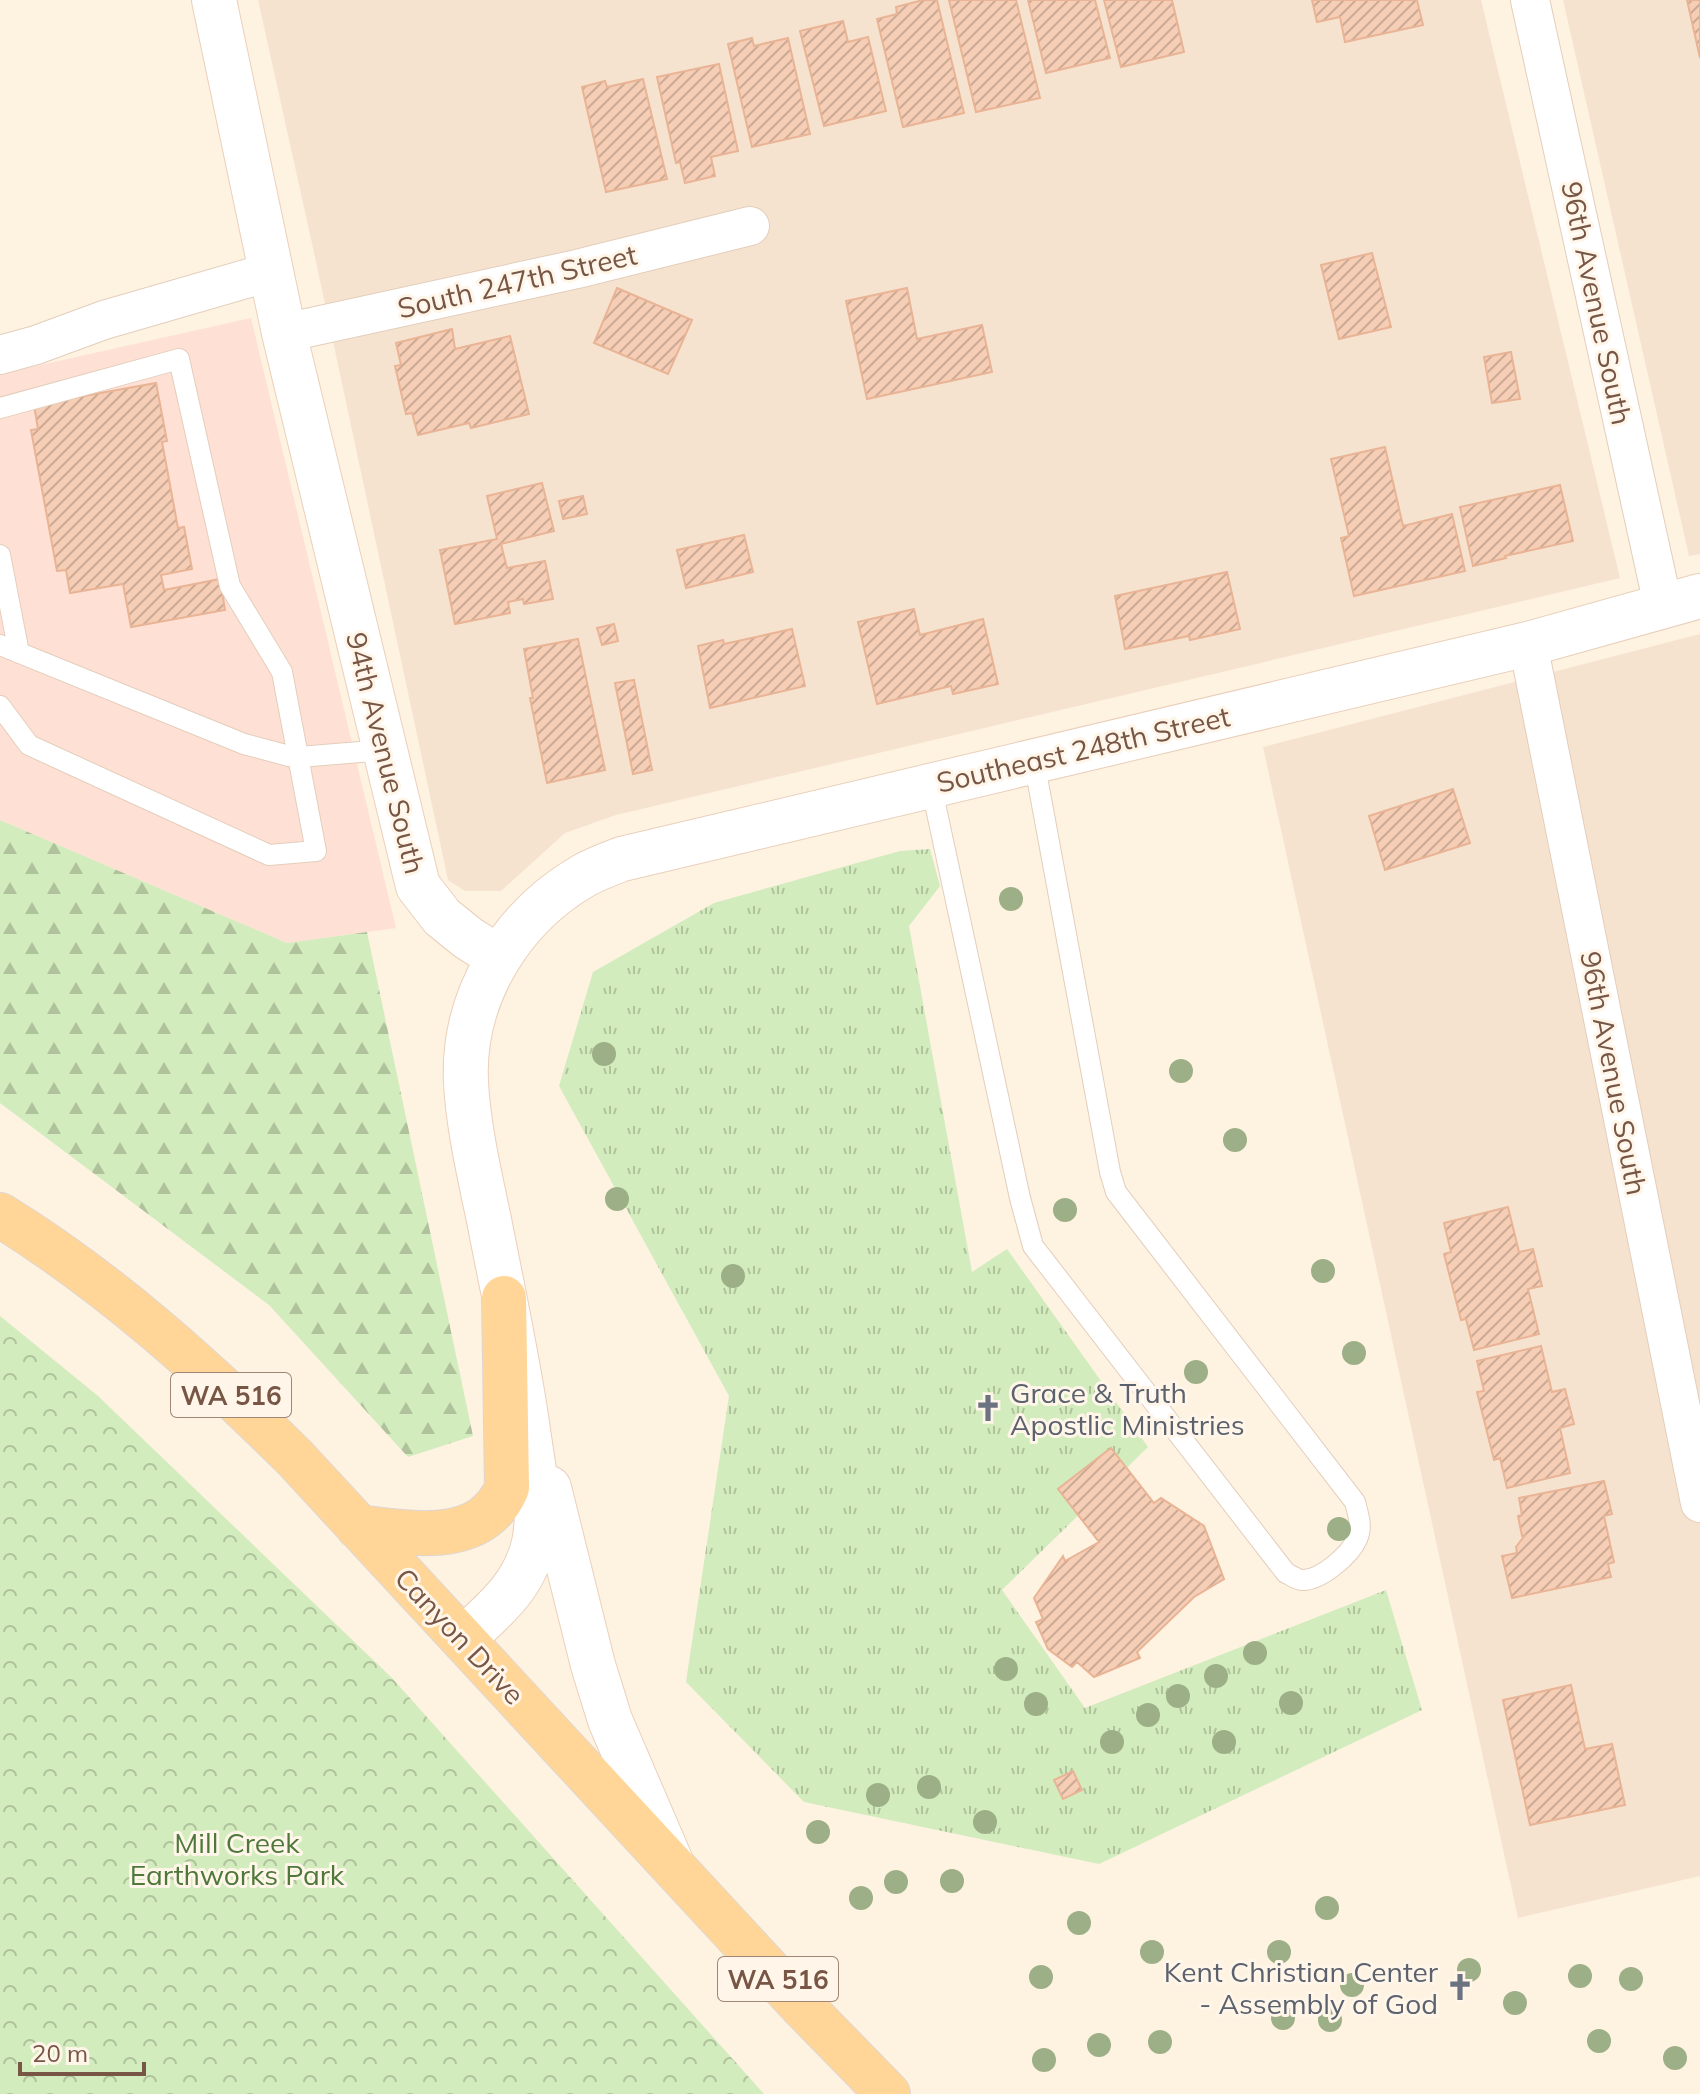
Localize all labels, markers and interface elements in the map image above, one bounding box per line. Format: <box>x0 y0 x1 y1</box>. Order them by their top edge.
street label: 96th Avenue South <box>1554 178 1640 428</box>
street label: South 247th Street <box>394 236 640 326</box>
street label: 94th Avenue South <box>339 629 433 877</box>
street label: Southeast 248th Street <box>933 698 1233 800</box>
street label: 96th Avenue South <box>1573 948 1655 1198</box>
road number: WA 516 <box>171 1373 291 1417</box>
place label: Grace & Truth Apostlic Ministries <box>1010 1375 1245 1442</box>
church icon: Grace & Truth Apostlic Ministries <box>973 1393 1003 1423</box>
street label: Canyon Drive <box>388 1561 532 1711</box>
park label: Mill Creek Earthworks Park <box>130 1825 345 1892</box>
place label: Kent Christian Center - Assembly of God <box>1164 1954 1439 2021</box>
road number: WA 516 <box>718 1957 838 2001</box>
church icon: Kent Christian Center - Assembly of God <box>1445 1972 1475 2002</box>
scale bar <box>20 2026 144 2076</box>
text: 20 m <box>32 2038 88 2068</box>

